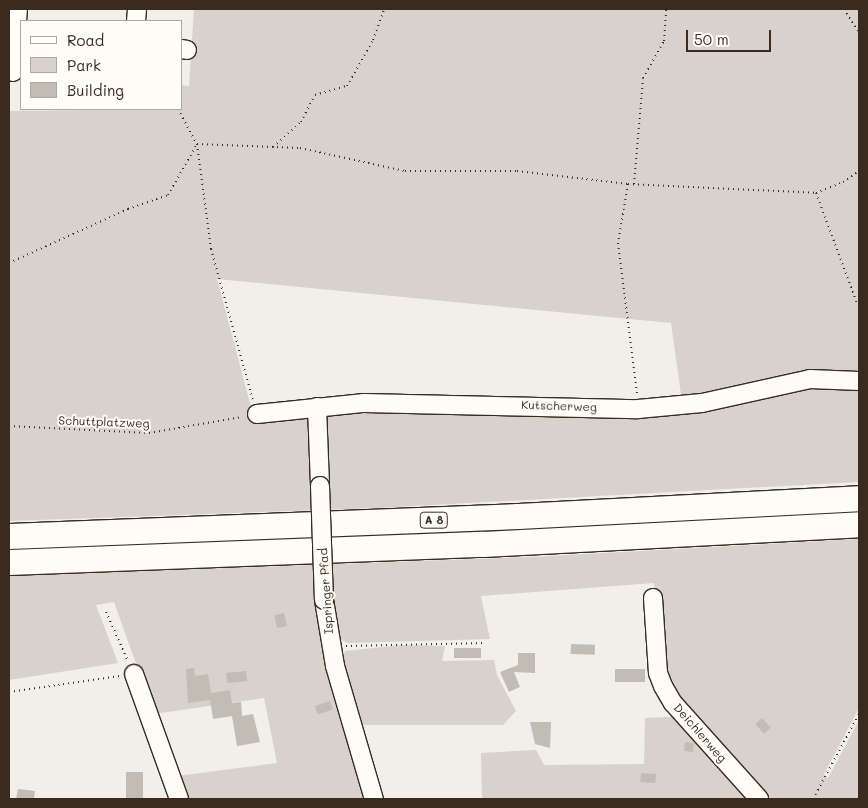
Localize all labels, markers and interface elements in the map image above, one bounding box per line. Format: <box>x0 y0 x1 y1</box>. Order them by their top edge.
legend <box>20 20 182 110</box>
scale bar <box>688 20 773 52</box>
text: 50 m <box>694 29 729 49</box>
text: Road <box>67 30 104 50</box>
text: Park <box>67 55 101 75</box>
text: Building <box>67 80 124 100</box>
street label: Kutscherweg <box>521 397 597 415</box>
street label: Schuttplatzweg <box>58 413 150 431</box>
road number: A 8 <box>419 512 449 528</box>
street label: Ispringer Pfad <box>316 548 336 634</box>
street label: Deichlerweg <box>671 701 729 765</box>

